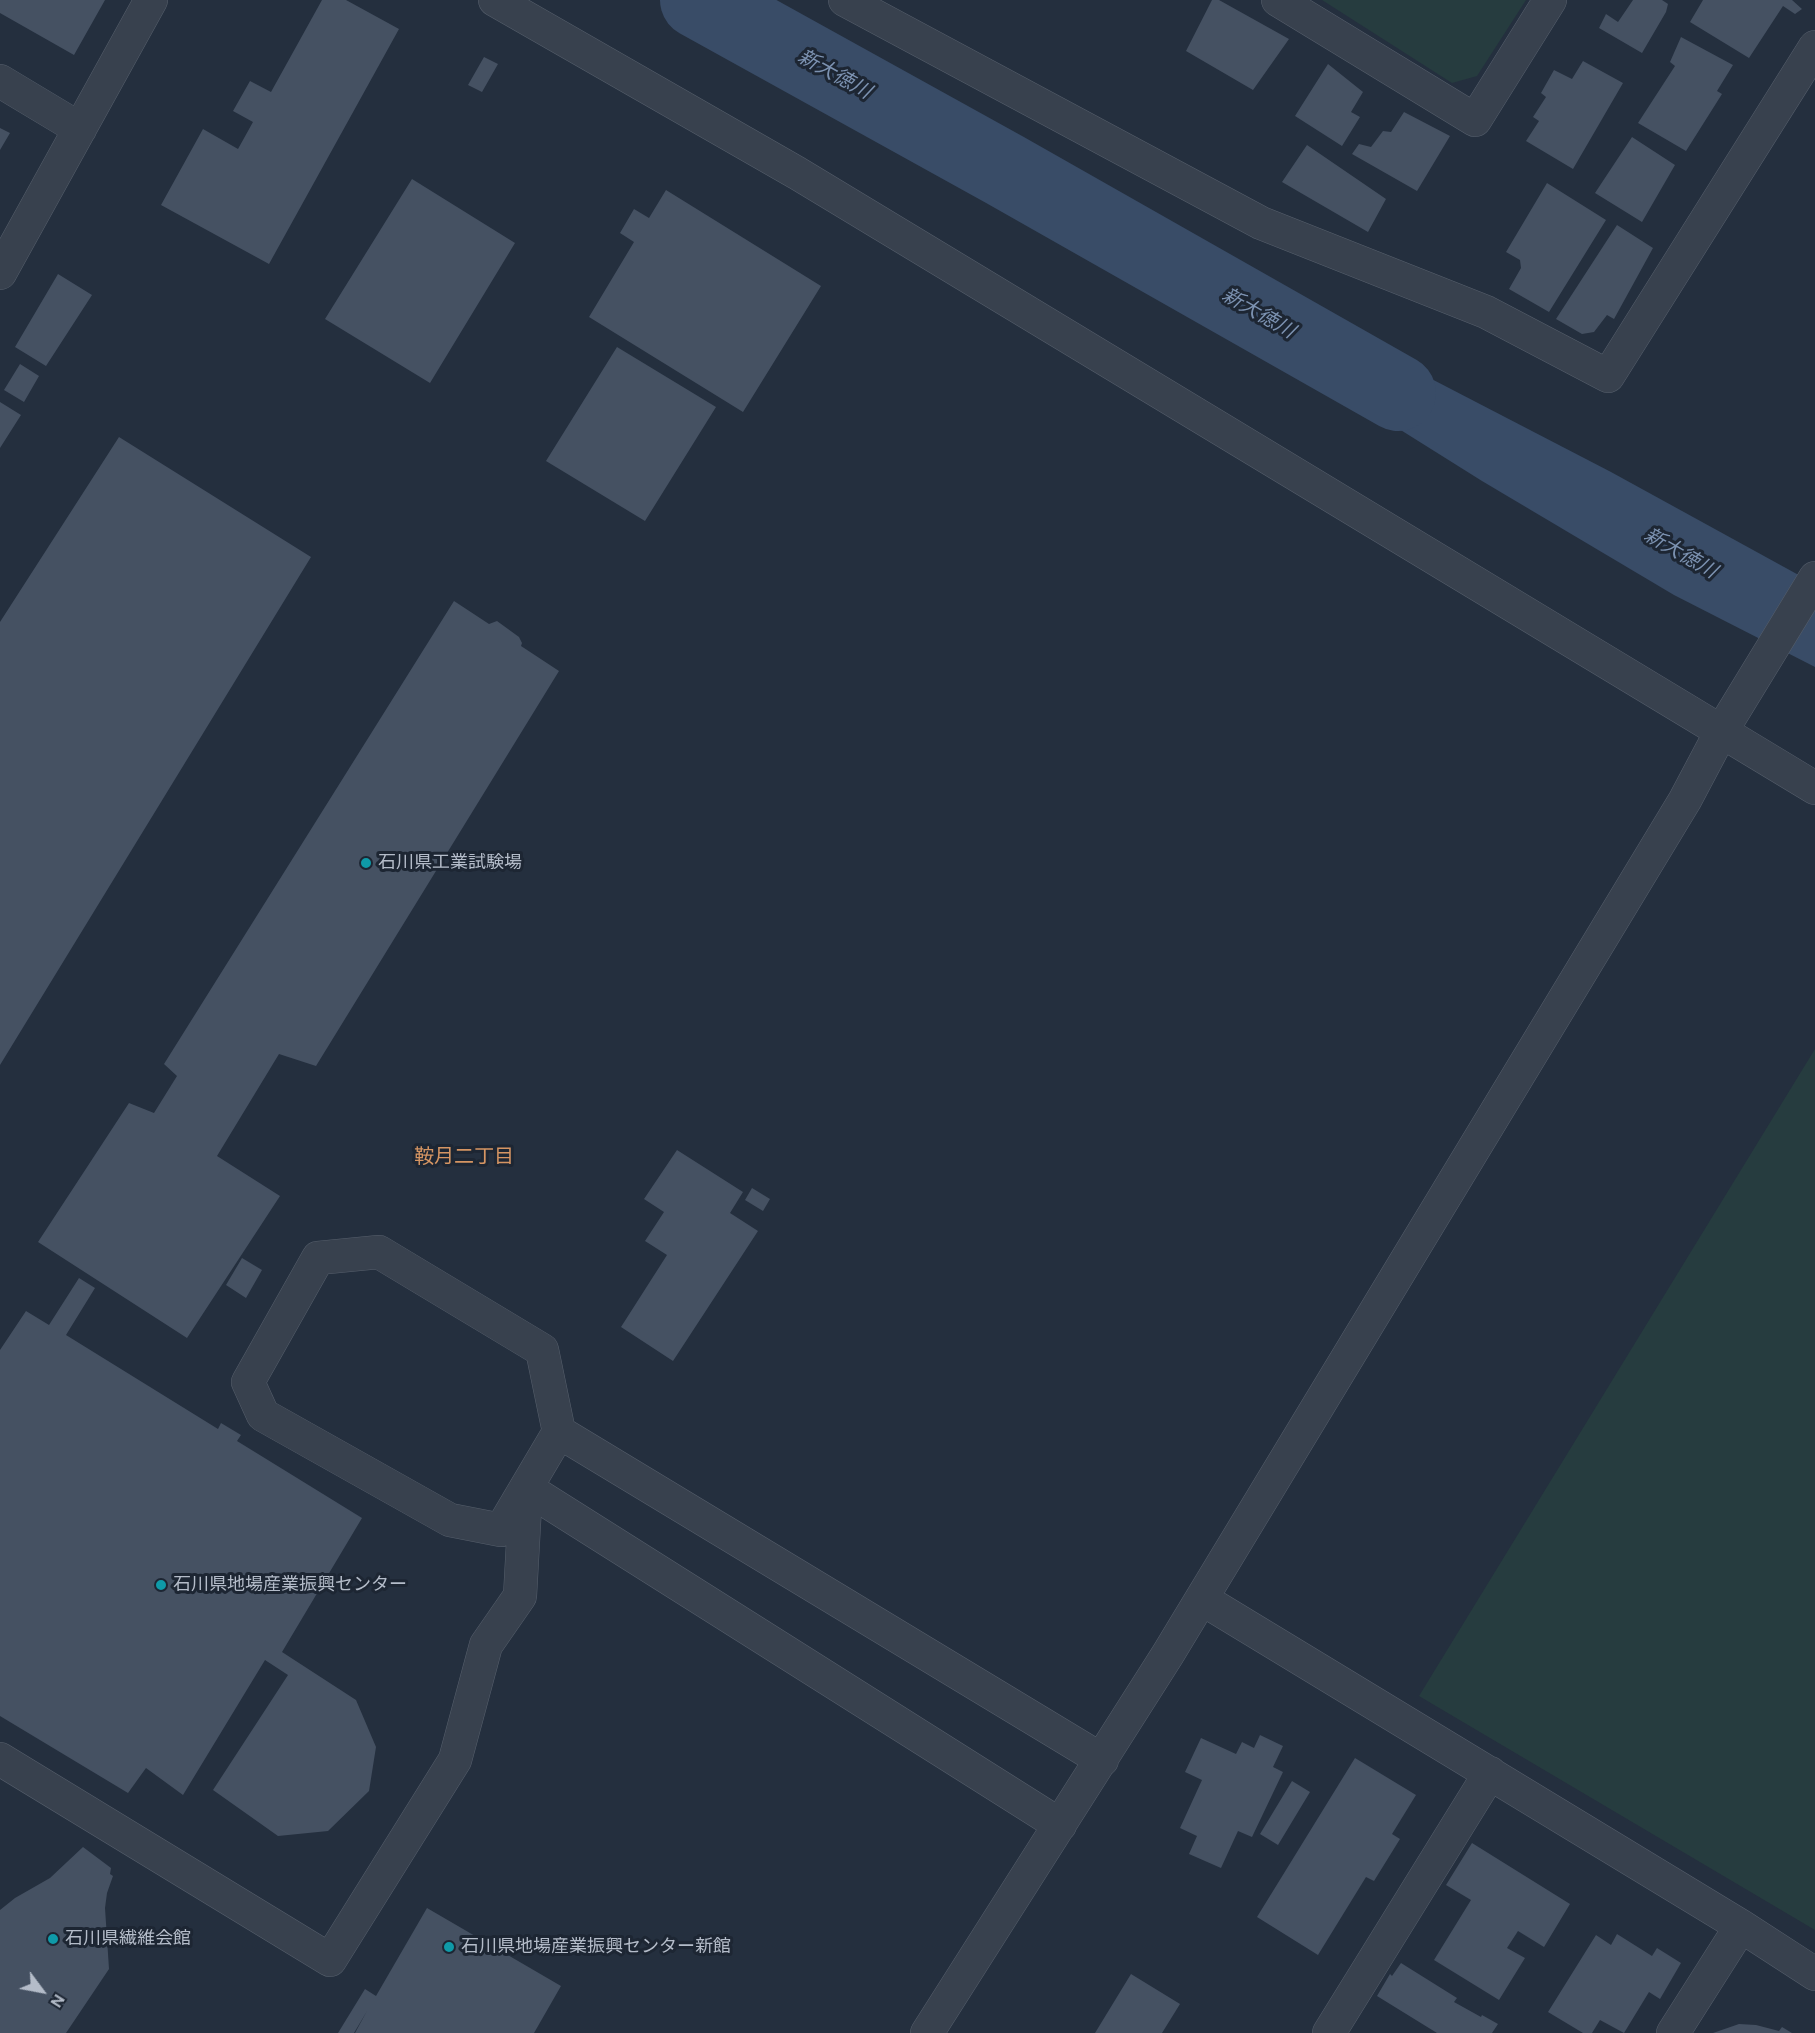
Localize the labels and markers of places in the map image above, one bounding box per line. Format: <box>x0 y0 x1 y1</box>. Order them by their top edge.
place label: 石川県工業試験場 <box>378 852 522 874</box>
marker: 石川県工業試験場 <box>359 856 373 870</box>
place label: 石川県地場産業振興センター <box>173 1574 407 1596</box>
marker: 石川県地場産業振興センター <box>154 1578 168 1592</box>
place label: 石川県繊維会館 <box>65 1928 191 1950</box>
marker: 石川県繊維会館 <box>46 1932 60 1946</box>
place label: 石川県地場産業振興センター新館 <box>461 1936 731 1958</box>
marker: 石川県地場産業振興センター新館 <box>442 1940 456 1954</box>

